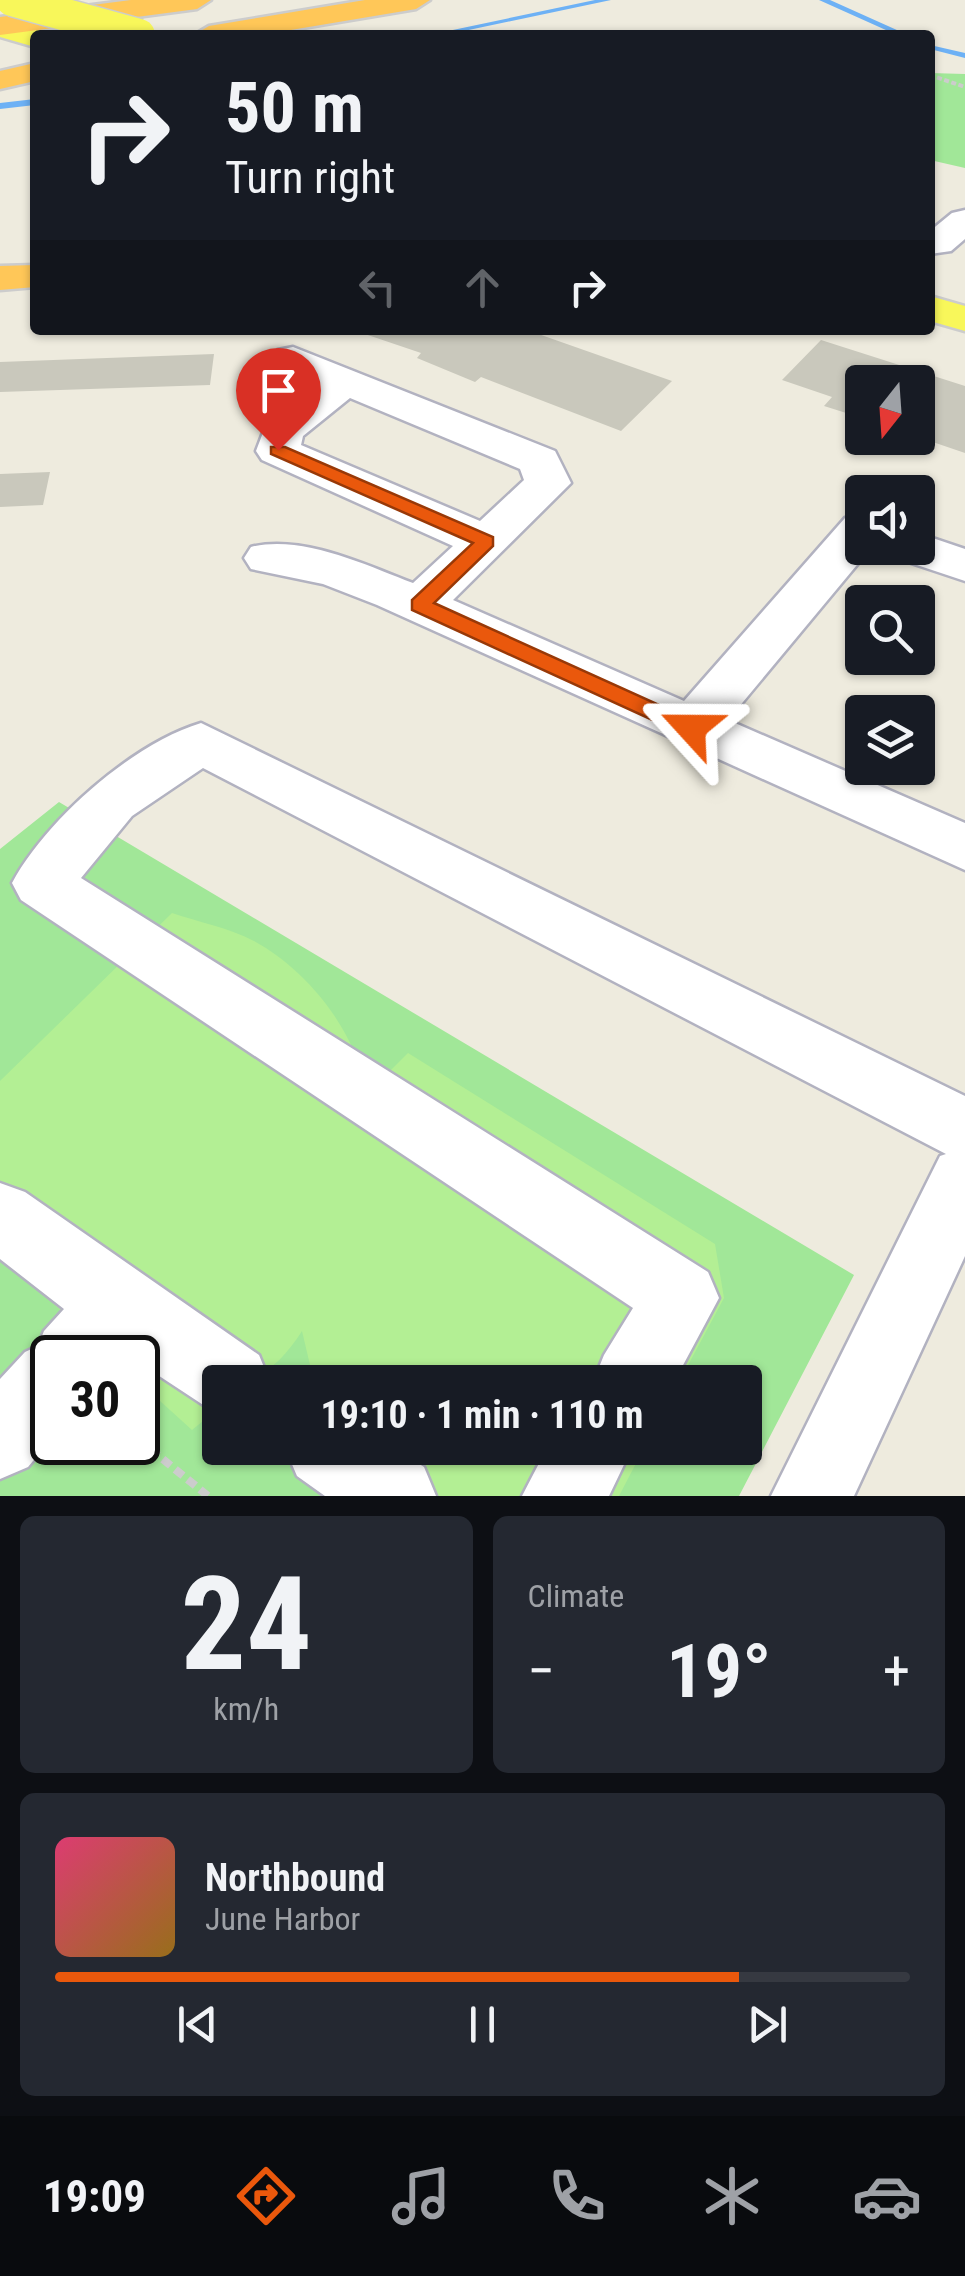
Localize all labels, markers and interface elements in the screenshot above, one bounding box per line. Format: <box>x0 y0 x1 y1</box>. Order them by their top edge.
text: 50 m <box>225 67 364 149</box>
icon: right <box>60 70 190 200</box>
text: Turn right <box>225 151 395 204</box>
icon: left <box>350 260 405 315</box>
icon: ahead <box>455 260 510 315</box>
icon: right <box>560 260 615 315</box>
pin <box>236 348 321 451</box>
icon: arrive <box>251 363 306 418</box>
north arrow <box>845 365 935 455</box>
map controls <box>845 365 935 785</box>
button: sound <box>845 475 935 565</box>
button: search <box>845 585 935 675</box>
position arrow <box>639 676 743 780</box>
button: layers <box>845 695 935 785</box>
speed limit sign: 30 <box>30 1335 160 1465</box>
text: 19:10 · 1 min · 110 m <box>321 1393 643 1437</box>
text: 24 <box>181 1548 312 1701</box>
text: Climate <box>528 1577 624 1615</box>
text: 19° <box>666 1627 771 1715</box>
text: − <box>528 1639 555 1703</box>
text: + <box>883 1639 910 1703</box>
text: km/h <box>213 1690 279 1728</box>
text: Northbound <box>205 1856 385 1900</box>
text: June Harbor <box>205 1900 360 1938</box>
icon: previous <box>170 1997 225 2052</box>
icon: pause <box>455 1997 510 2052</box>
icon: next <box>740 1997 795 2052</box>
icon: directions <box>231 2161 301 2231</box>
icon: music <box>386 2161 456 2231</box>
icon: phone <box>542 2161 612 2231</box>
icon: climate <box>697 2161 767 2231</box>
icon: car <box>852 2161 922 2231</box>
text: 19:09 <box>43 2170 146 2223</box>

